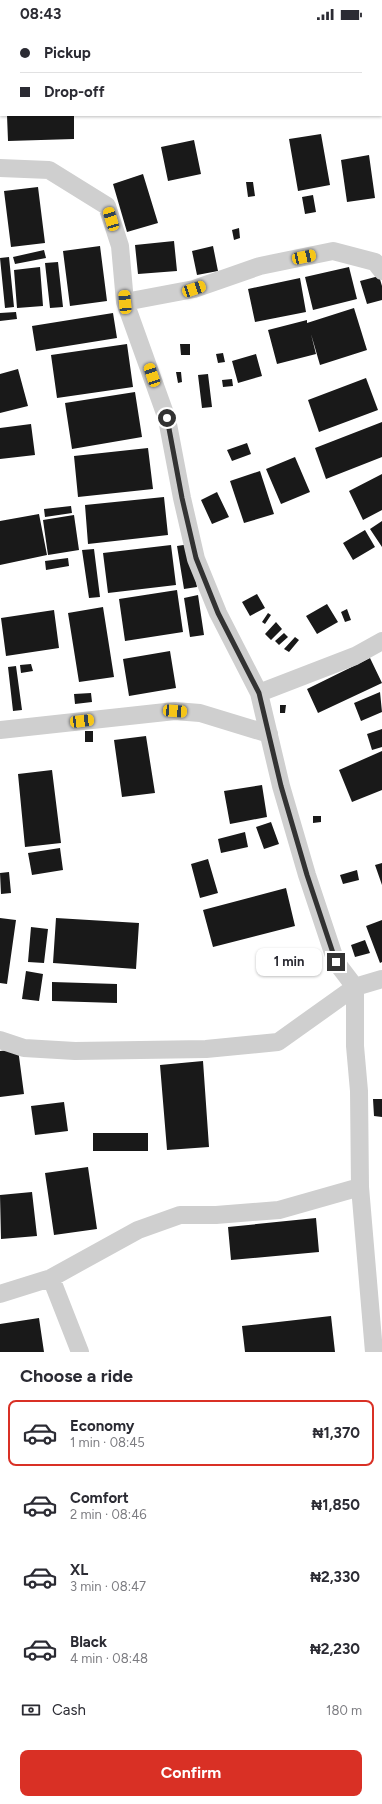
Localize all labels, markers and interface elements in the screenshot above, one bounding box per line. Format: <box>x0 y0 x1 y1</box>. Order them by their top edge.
text: 08:43 <box>20 5 61 23</box>
text: Pickup <box>44 44 91 62</box>
text: Drop-off <box>44 83 105 101</box>
car <box>102 206 120 232</box>
car <box>291 249 317 265</box>
car <box>181 279 207 299</box>
car <box>118 290 132 314</box>
car <box>142 362 162 388</box>
route start <box>158 409 176 427</box>
car <box>163 704 187 718</box>
car <box>69 714 95 728</box>
callout: 1 min <box>256 948 322 976</box>
route end <box>327 953 345 971</box>
text: 1 min <box>274 954 304 969</box>
text: Choose a ride <box>20 1365 133 1387</box>
icon: car <box>22 1415 58 1451</box>
text: Economy <box>70 1417 135 1435</box>
text: ₦1,370 <box>313 1424 360 1442</box>
text: 1 min · 08:45 <box>70 1435 145 1450</box>
icon: car <box>22 1487 58 1523</box>
text: Comfort <box>70 1489 129 1507</box>
text: ₦1,850 <box>311 1496 360 1514</box>
text: 2 min · 08:46 <box>70 1507 147 1522</box>
icon: car <box>22 1559 58 1595</box>
text: XL <box>70 1561 88 1579</box>
text: ₦2,330 <box>310 1568 360 1586</box>
text: 3 min · 08:47 <box>70 1579 146 1594</box>
icon: car <box>22 1631 58 1667</box>
text: Black <box>70 1633 107 1651</box>
text: ₦2,230 <box>310 1640 360 1658</box>
text: 4 min · 08:48 <box>70 1651 148 1666</box>
icon: cash <box>20 1699 42 1721</box>
text: Cash <box>52 1701 86 1719</box>
text: 180 m <box>326 1703 362 1718</box>
button: Confirm <box>20 1750 362 1796</box>

